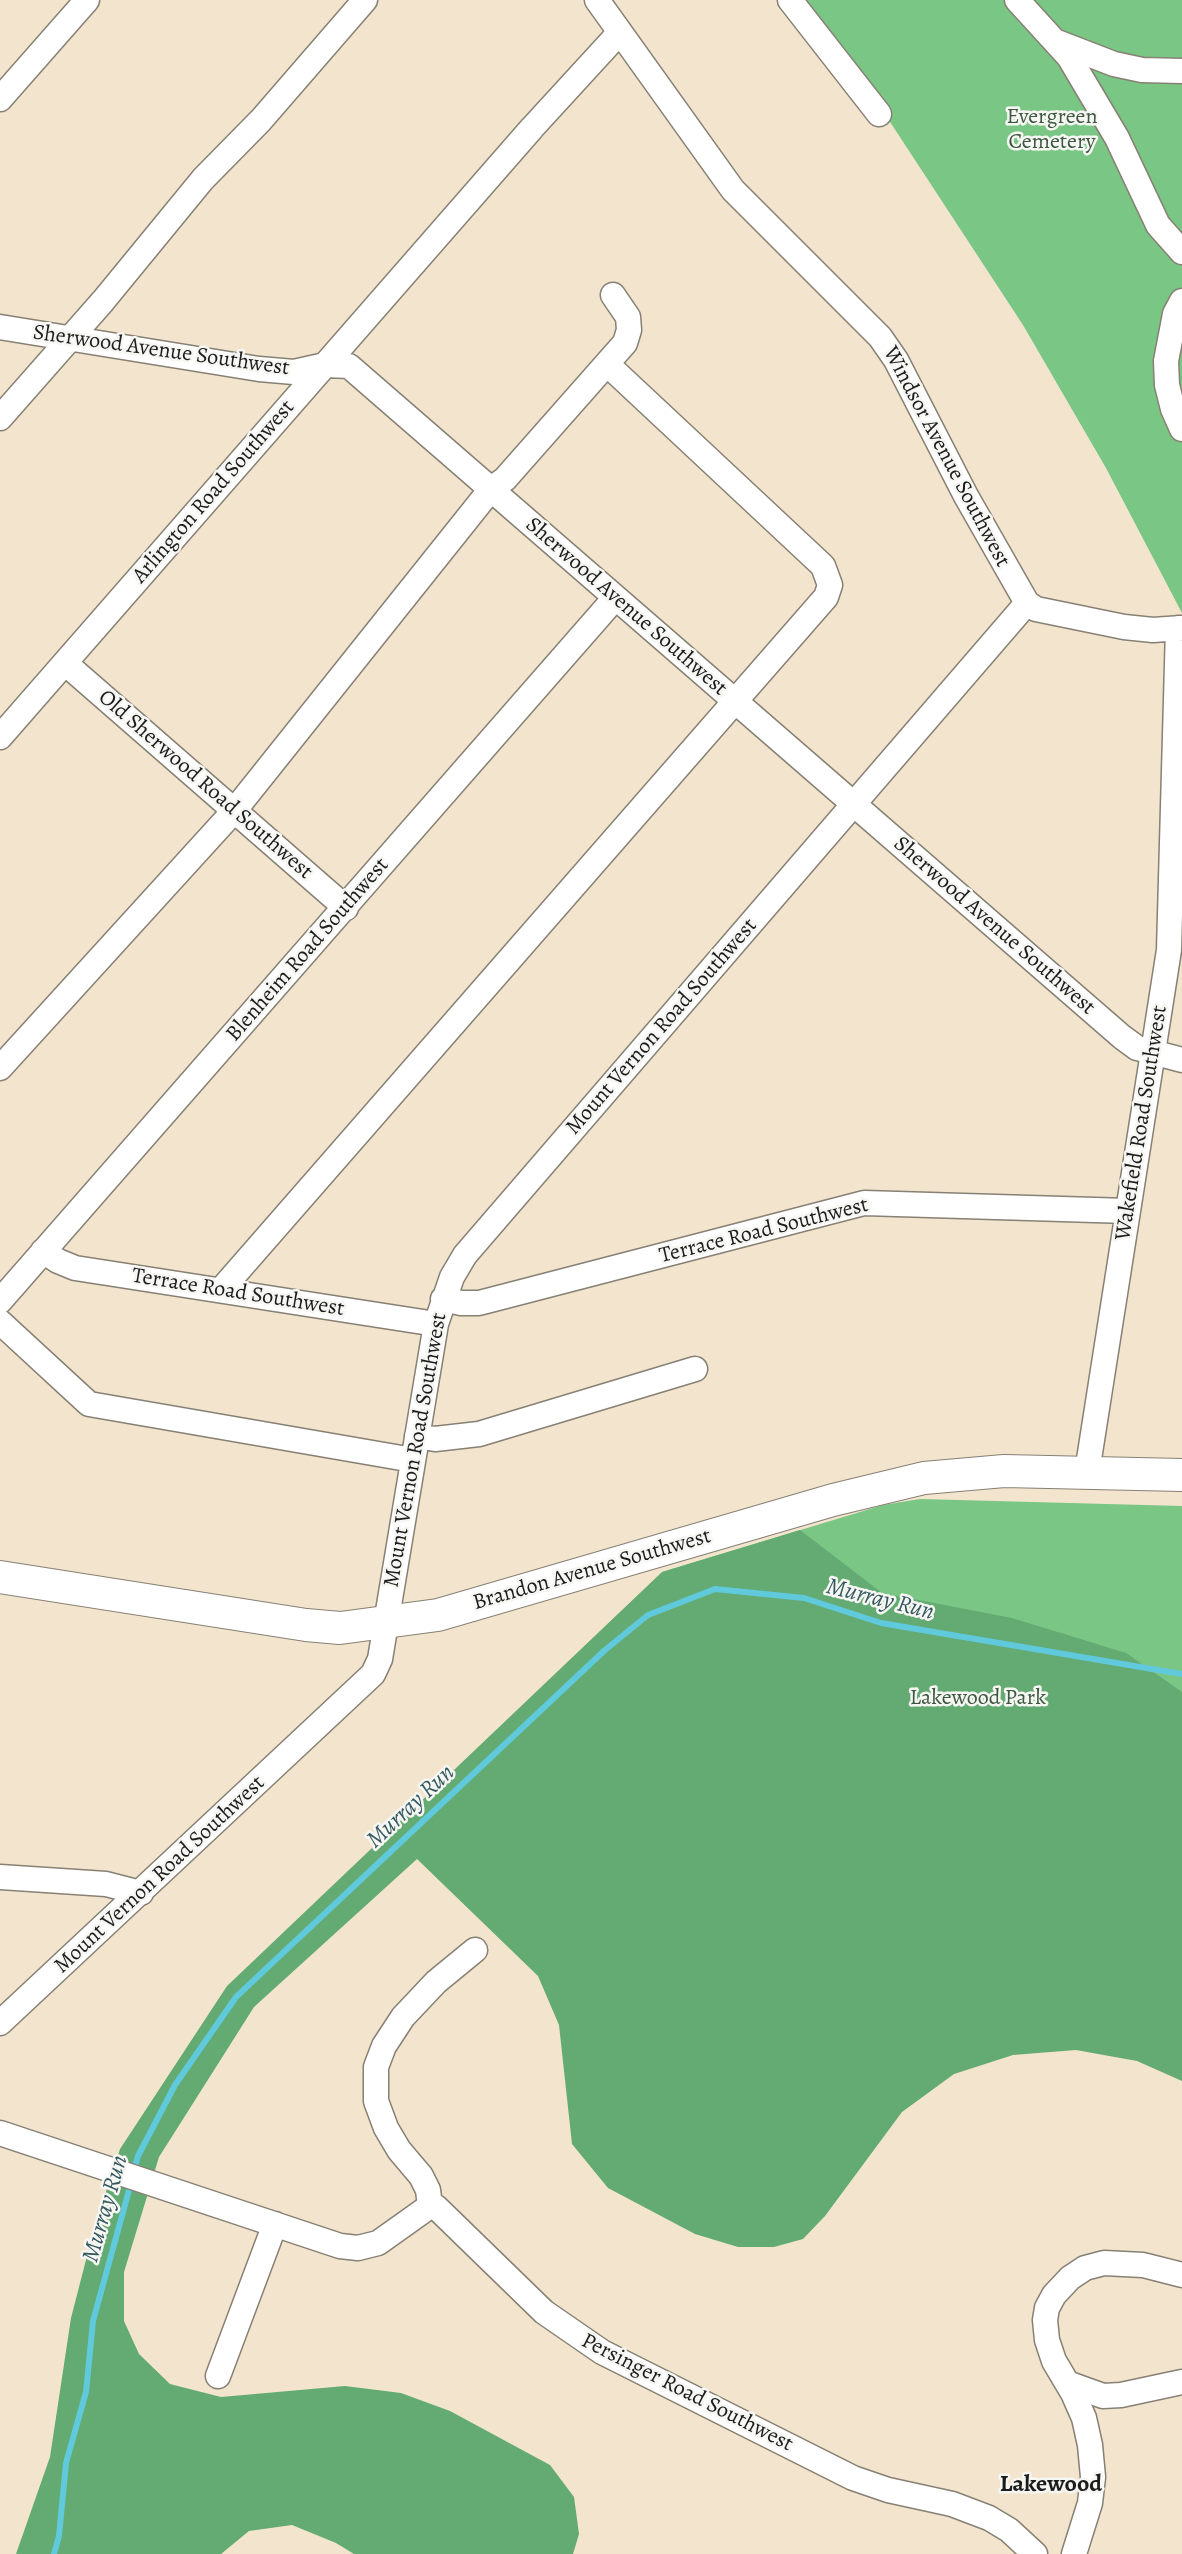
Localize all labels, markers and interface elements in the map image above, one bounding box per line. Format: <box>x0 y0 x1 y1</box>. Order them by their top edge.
park label: Evergreen Cemetery <box>1006 105 1098 156</box>
street label: Sherwood Avenue Southwest <box>31 320 291 382</box>
street label: Windsor Avenue Southwest <box>877 342 1015 572</box>
street label: Arlington Road Southwest <box>127 395 301 589</box>
street label: Sherwood Avenue Southwest <box>520 512 732 702</box>
street label: Old Sherwood Road Southwest <box>92 685 318 885</box>
street label: Sherwood Avenue Southwest <box>888 831 1100 1021</box>
street label: Blenheim Road Southwest <box>221 853 395 1047</box>
street label: Mount Vernon Road Southwest <box>561 913 763 1141</box>
street label: Wakefield Road Southwest <box>1110 1004 1174 1242</box>
street label: Terrace Road Southwest <box>657 1192 871 1270</box>
street label: Terrace Road Southwest <box>130 1263 346 1323</box>
street label: Mount Vernon Road Southwest <box>379 1311 453 1589</box>
street label: Brandon Avenue Southwest <box>470 1523 714 1617</box>
water label: Murray Run <box>823 1573 937 1627</box>
park label: Lakewood Park <box>910 1686 1046 1712</box>
water label: Murray Run <box>361 1759 461 1855</box>
street label: Mount Vernon Road Southwest <box>49 1770 271 1980</box>
water label: Murray Run <box>77 2152 135 2266</box>
street label: Persinger Road Southwest <box>577 2328 797 2458</box>
district label: Lakewood <box>1000 2471 1102 2499</box>

